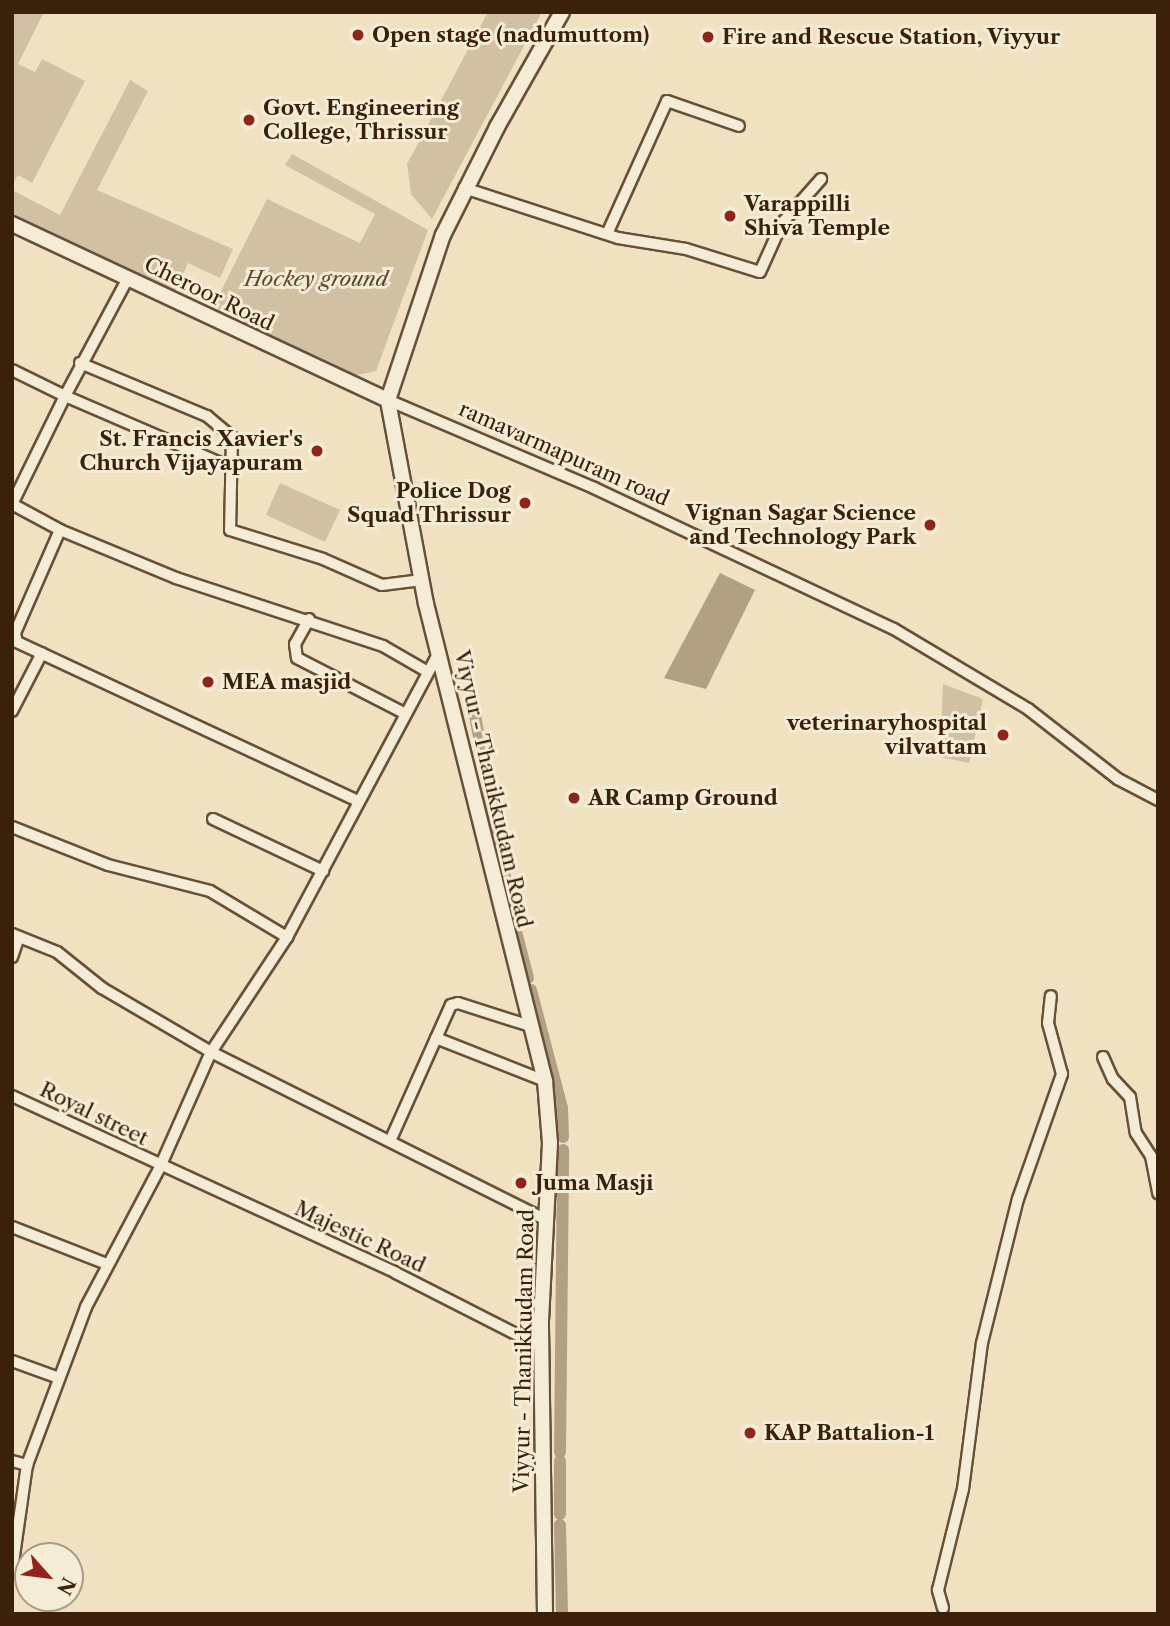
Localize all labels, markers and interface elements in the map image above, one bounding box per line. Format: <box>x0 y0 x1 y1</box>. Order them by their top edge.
place label: Open stage (nadumuttom) <box>372 22 649 48</box>
place label: Fire and Rescue Station, Viyyur <box>722 24 1061 50</box>
marker: Open stage (nadumuttom) <box>350 27 366 43</box>
marker: Fire and Rescue Station, Viyyur <box>700 29 716 45</box>
place label: Govt. Engineering College, Thrissur <box>263 95 459 145</box>
marker: Govt. Engineering College, Thrissur <box>241 112 257 128</box>
place label: Varappilli Shiva Temple <box>744 191 891 241</box>
marker: Varappilli Shiva Temple <box>722 208 738 224</box>
street label: Cheroor Road <box>140 252 278 336</box>
park label: Hockey ground <box>244 266 388 292</box>
street label: ramavarmapuram road <box>455 396 673 512</box>
place label: St. Francis Xavier's Church Vijayapuram <box>79 426 303 476</box>
marker: St. Francis Xavier's Church Vijayapuram <box>309 443 325 459</box>
place label: Police Dog Squad Thrissur <box>346 478 511 528</box>
marker: Police Dog Squad Thrissur <box>517 495 533 511</box>
place label: Vignan Sagar Science and Technology Park <box>685 500 916 550</box>
marker: Vignan Sagar Science and Technology Park <box>922 517 938 533</box>
street label: Viyyur - Thanikkudam Road <box>449 647 537 931</box>
place label: MEA masjid <box>222 669 352 695</box>
marker: MEA masjid <box>200 674 216 690</box>
place label: veterinaryhospital vilvattam <box>787 710 987 760</box>
marker: veterinaryhospital vilvattam <box>993 725 1013 745</box>
place label: AR Camp Ground <box>588 785 778 811</box>
marker: AR Camp Ground <box>566 790 582 806</box>
street label: Royal street <box>36 1077 152 1151</box>
place label: Juma Masji <box>535 1170 654 1196</box>
marker: Juma Masji <box>513 1175 529 1191</box>
street label: Majestic Road <box>291 1196 429 1278</box>
street label: Viyyur - Thanikkudam Road <box>509 1208 539 1494</box>
place label: KAP Battalion-1 <box>764 1420 935 1446</box>
marker: KAP Battalion-1 <box>742 1425 758 1441</box>
north arrow <box>14 1542 84 1612</box>
text: N <box>52 1573 80 1599</box>

